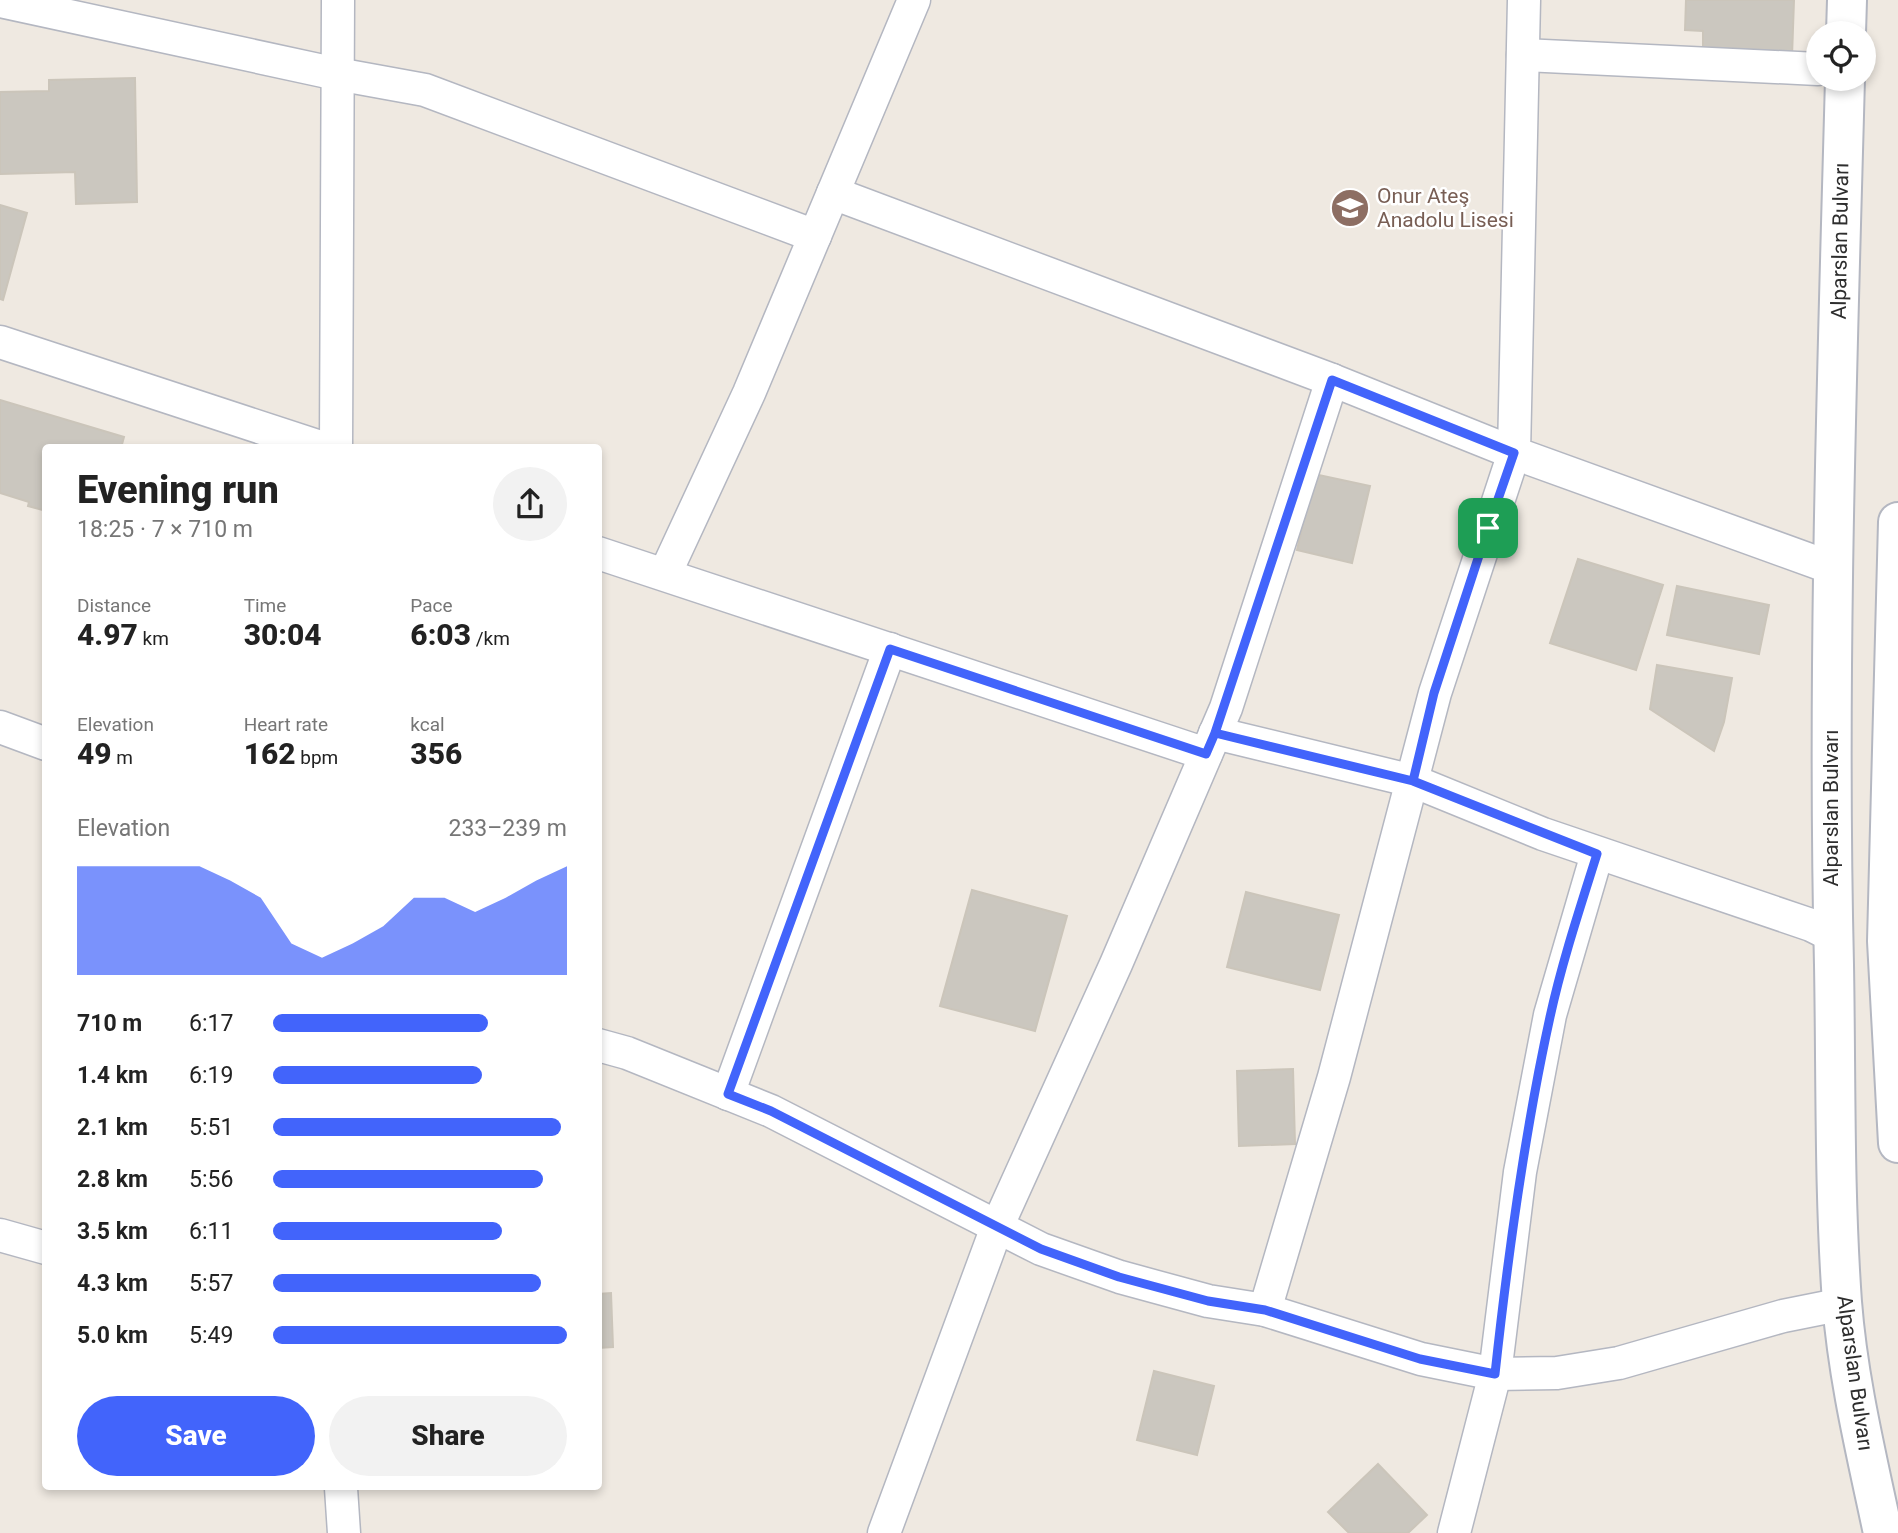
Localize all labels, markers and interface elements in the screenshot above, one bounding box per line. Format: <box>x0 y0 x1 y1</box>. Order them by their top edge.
map controls <box>1806 21 1876 91</box>
button: locate <box>1806 21 1876 91</box>
street label: Alparslan Bulvarı <box>1827 162 1853 320</box>
place label: Onur Ateş Anadolu Lisesi <box>1377 184 1514 232</box>
school or university icon: Onur Ateş Anadolu Lisesi <box>1329 187 1371 229</box>
button: share <box>493 467 567 541</box>
text: Evening run <box>77 468 279 512</box>
pin <box>1458 498 1518 558</box>
icon: arrive <box>1469 509 1507 547</box>
text: 18:25 · 7 × 710 m <box>77 516 253 543</box>
text: Distance <box>77 594 151 617</box>
text: Time <box>244 594 286 617</box>
text: Pace <box>410 594 453 617</box>
text: 4.97 <box>77 617 138 652</box>
text: 30:04 <box>244 617 322 652</box>
text: 6:03 <box>410 617 471 652</box>
text: km <box>138 627 169 650</box>
text: /km <box>471 627 510 650</box>
text: Elevation <box>77 713 154 736</box>
text: Heart rate <box>244 713 328 736</box>
text: kcal <box>410 713 445 736</box>
street label: Alparslan Bulvarı <box>1819 730 1843 886</box>
text: 49 <box>77 736 112 771</box>
text: 162 <box>244 736 296 771</box>
text: 356 <box>410 736 462 771</box>
text: m <box>112 746 133 769</box>
text: bpm <box>296 746 338 769</box>
text: Elevation <box>77 815 170 842</box>
text: 233–239 m <box>448 815 567 842</box>
text: 710 m <box>77 1010 142 1037</box>
text: 6:17 <box>189 1010 233 1037</box>
text: 1.4 km <box>77 1062 148 1089</box>
text: 6:19 <box>189 1062 233 1089</box>
text: 2.1 km <box>77 1114 148 1141</box>
text: 5:51 <box>189 1114 233 1141</box>
text: 2.8 km <box>77 1166 148 1193</box>
text: 5:56 <box>189 1166 233 1193</box>
text: 3.5 km <box>77 1218 148 1245</box>
text: 6:11 <box>189 1218 233 1245</box>
text: 4.3 km <box>77 1270 148 1297</box>
text: 5:57 <box>189 1270 233 1297</box>
street label: Alparslan Bulvarı <box>1832 1294 1878 1452</box>
text: 5.0 km <box>77 1322 148 1349</box>
text: 5:49 <box>189 1322 233 1349</box>
button: Save <box>77 1396 315 1476</box>
button: Share <box>329 1396 567 1476</box>

